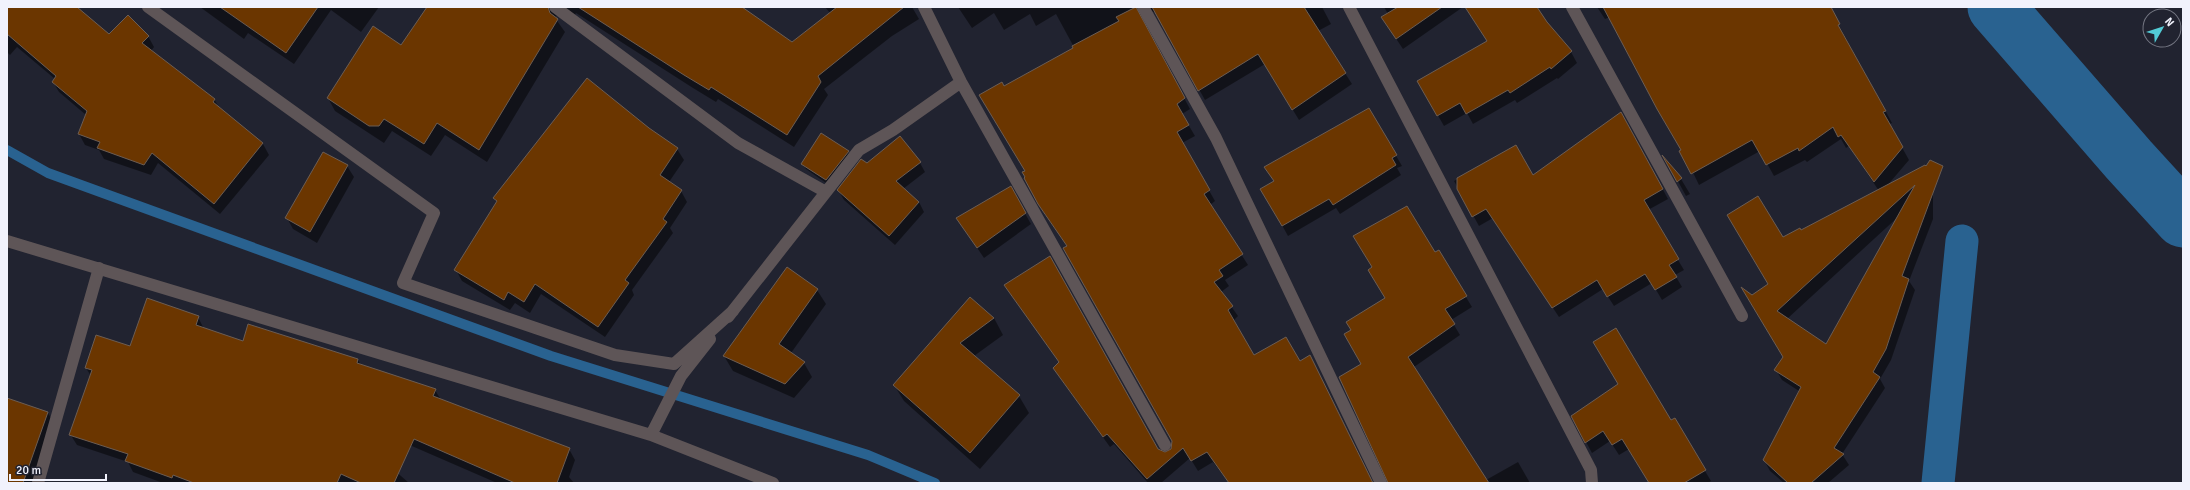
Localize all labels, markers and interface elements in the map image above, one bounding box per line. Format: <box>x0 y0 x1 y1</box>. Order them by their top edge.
north arrow <box>2142 8 2182 48</box>
text: N <box>2162 15 2177 29</box>
scale bar <box>10 456 106 482</box>
text: 20 m <box>16 463 41 478</box>

